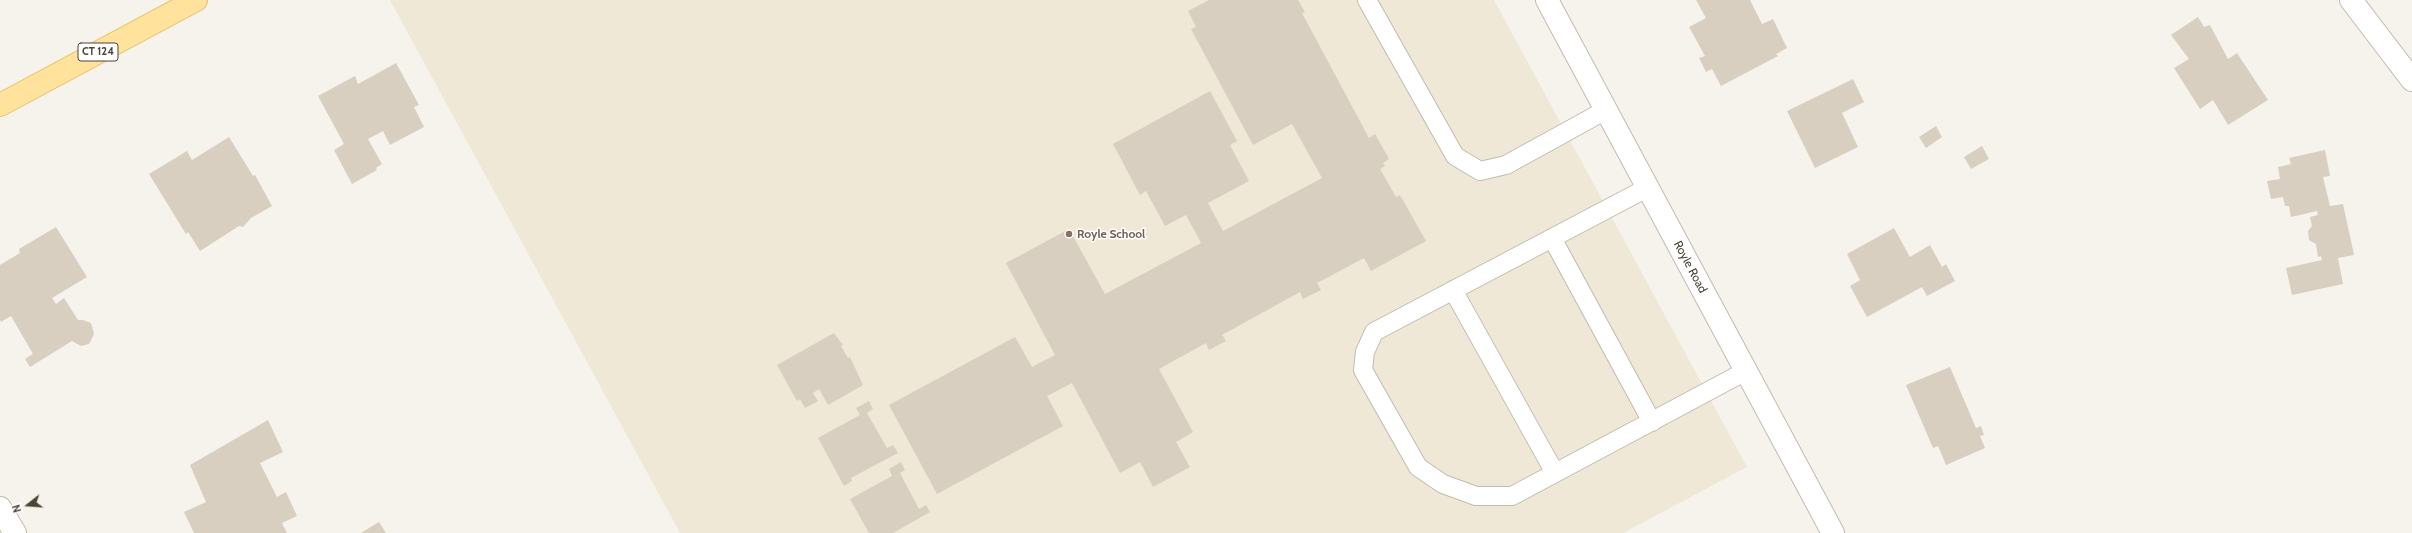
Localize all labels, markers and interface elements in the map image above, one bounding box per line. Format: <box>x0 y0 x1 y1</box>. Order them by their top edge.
road number: CT 124 <box>78 43 118 61</box>
place label: Royle School <box>1077 227 1145 241</box>
marker: Royle School <box>1064 229 1074 239</box>
street label: Royle Road <box>1670 238 1710 296</box>
north arrow <box>8 485 48 525</box>
text: N <box>9 503 24 514</box>

